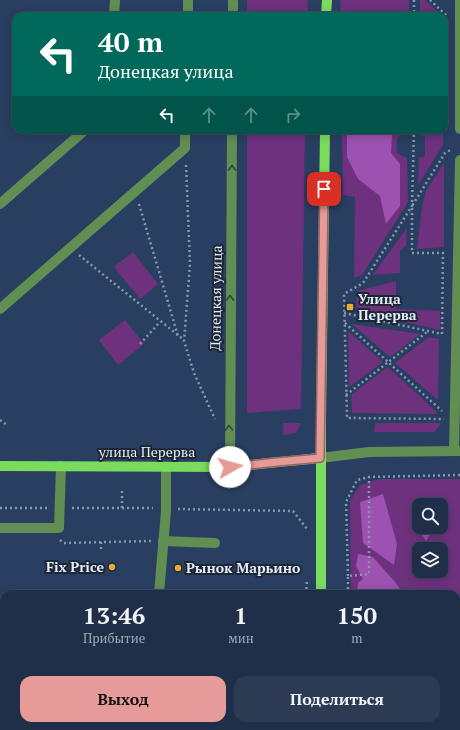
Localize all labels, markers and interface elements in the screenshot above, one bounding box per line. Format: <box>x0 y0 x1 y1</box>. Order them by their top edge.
text: 40 m <box>98 23 163 60</box>
icon: left <box>32 28 84 80</box>
text: Донецкая улица <box>98 59 233 83</box>
icon: left <box>156 104 178 126</box>
icon: ahead <box>198 104 220 126</box>
icon: ahead <box>240 104 262 126</box>
icon: right <box>282 104 304 126</box>
one-way arrow <box>228 165 236 171</box>
pin <box>307 172 341 206</box>
icon: arrive <box>313 178 335 200</box>
street label: Донецкая улица <box>205 245 226 351</box>
place label: Улица Перерва <box>358 289 417 324</box>
one-way arrow <box>226 295 235 301</box>
marker: Улица Перерва <box>345 302 355 312</box>
one-way arrow <box>225 425 233 431</box>
street label: улица Перерва <box>98 442 195 461</box>
position arrow <box>209 446 251 488</box>
map controls <box>412 498 448 578</box>
button: search <box>412 498 448 534</box>
button: layers <box>412 542 448 578</box>
place label: Fix Price <box>46 557 104 576</box>
place label: Рынок Марьино <box>186 558 300 577</box>
marker: Fix Price <box>107 562 117 572</box>
marker: Рынок Марьино <box>173 563 183 573</box>
text: 13:46 <box>83 599 145 631</box>
text: 1 <box>234 599 248 631</box>
text: 150 <box>336 599 377 631</box>
text: Прибытие <box>83 629 145 647</box>
text: мин <box>228 629 254 647</box>
text: m <box>351 629 362 647</box>
button: Выход <box>20 676 226 722</box>
button: Поделиться <box>234 676 440 722</box>

